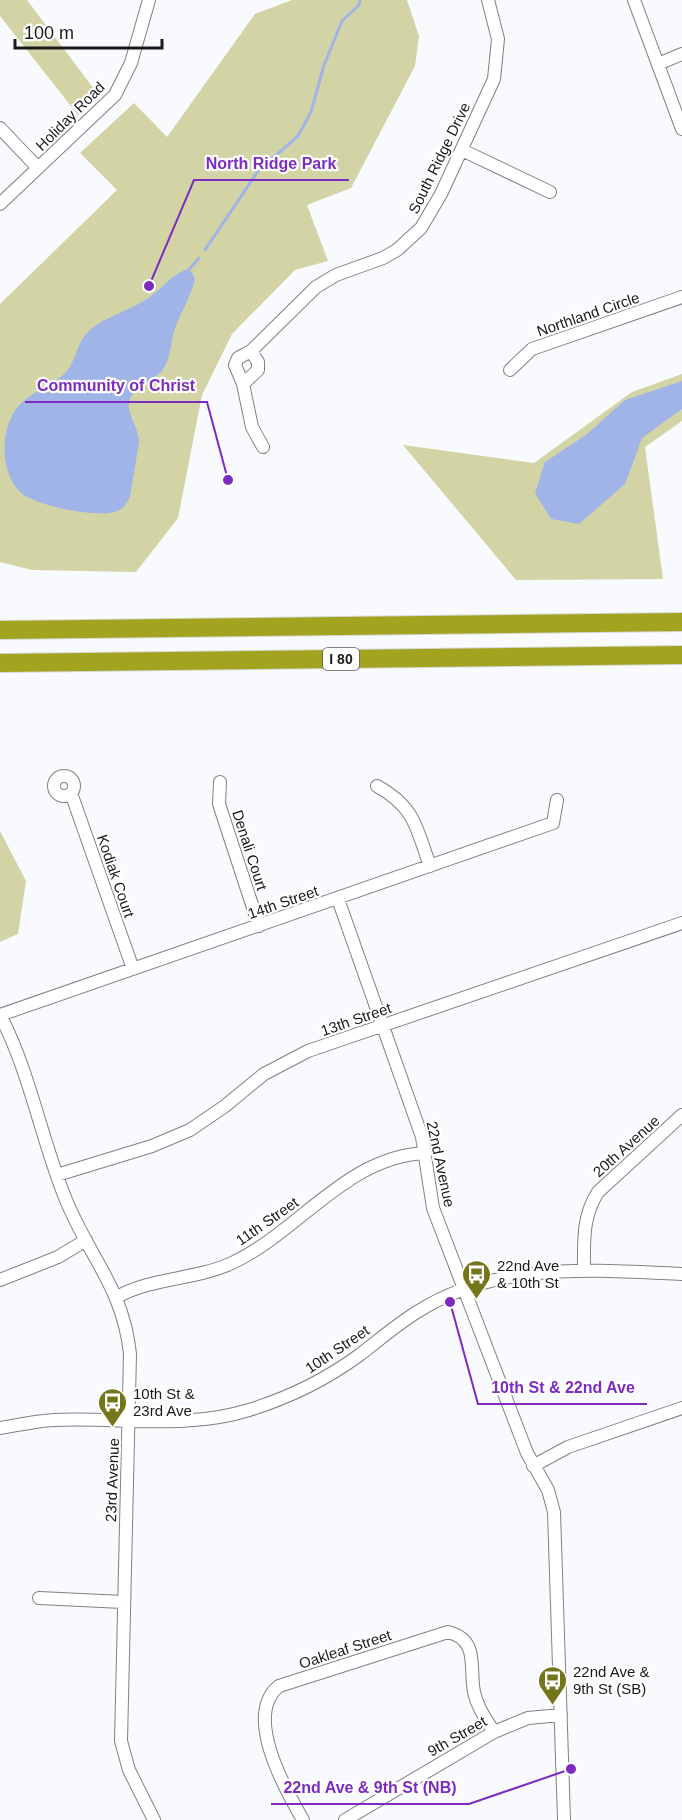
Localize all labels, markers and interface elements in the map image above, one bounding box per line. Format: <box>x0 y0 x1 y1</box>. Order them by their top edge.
scale bar <box>15 12 162 50</box>
text: 100 m <box>24 23 74 43</box>
street label: Holiday Road <box>32 78 108 154</box>
street label: South Ridge Drive <box>405 100 473 216</box>
callout: North Ridge Park <box>194 146 349 180</box>
text: North Ridge Park <box>206 155 336 172</box>
street label: Northland Circle <box>534 288 642 340</box>
callout: Community of Christ <box>25 368 207 402</box>
text: Community of Christ <box>37 377 196 394</box>
road number: I 80 <box>323 648 359 670</box>
street label: Denali Court <box>229 808 271 893</box>
street label: Kodiak Court <box>94 832 138 921</box>
street label: 14th Street <box>246 882 321 922</box>
street label: 13th Street <box>319 999 394 1039</box>
street label: 20th Avenue <box>589 1112 663 1180</box>
street label: 22nd Avenue <box>424 1120 458 1208</box>
street label: 11th Street <box>233 1193 302 1249</box>
place label: 22nd Ave & 10th St <box>497 1257 560 1291</box>
bus stop icon: 22nd Ave & 10th St <box>460 1258 492 1300</box>
street label: 10th Street <box>302 1321 373 1377</box>
callout: 10th St & 22nd Ave <box>478 1370 647 1404</box>
text: 10th St & 22nd Ave <box>491 1379 635 1396</box>
place label: 10th St & 23rd Ave <box>133 1385 195 1419</box>
bus stop icon: 10th St & 23rd Ave <box>96 1386 128 1428</box>
street label: 23rd Avenue <box>102 1438 122 1522</box>
street label: Oakleaf Street <box>297 1626 394 1672</box>
place label: 22nd Ave & 9th St (SB) <box>573 1663 649 1697</box>
bus stop icon: 22nd Ave & 9th St (SB) <box>536 1664 568 1706</box>
street label: 9th Street <box>425 1712 490 1760</box>
callout: 22nd Ave & 9th St (NB) <box>271 1770 469 1804</box>
text: 22nd Ave & 9th St (NB) <box>283 1779 457 1796</box>

